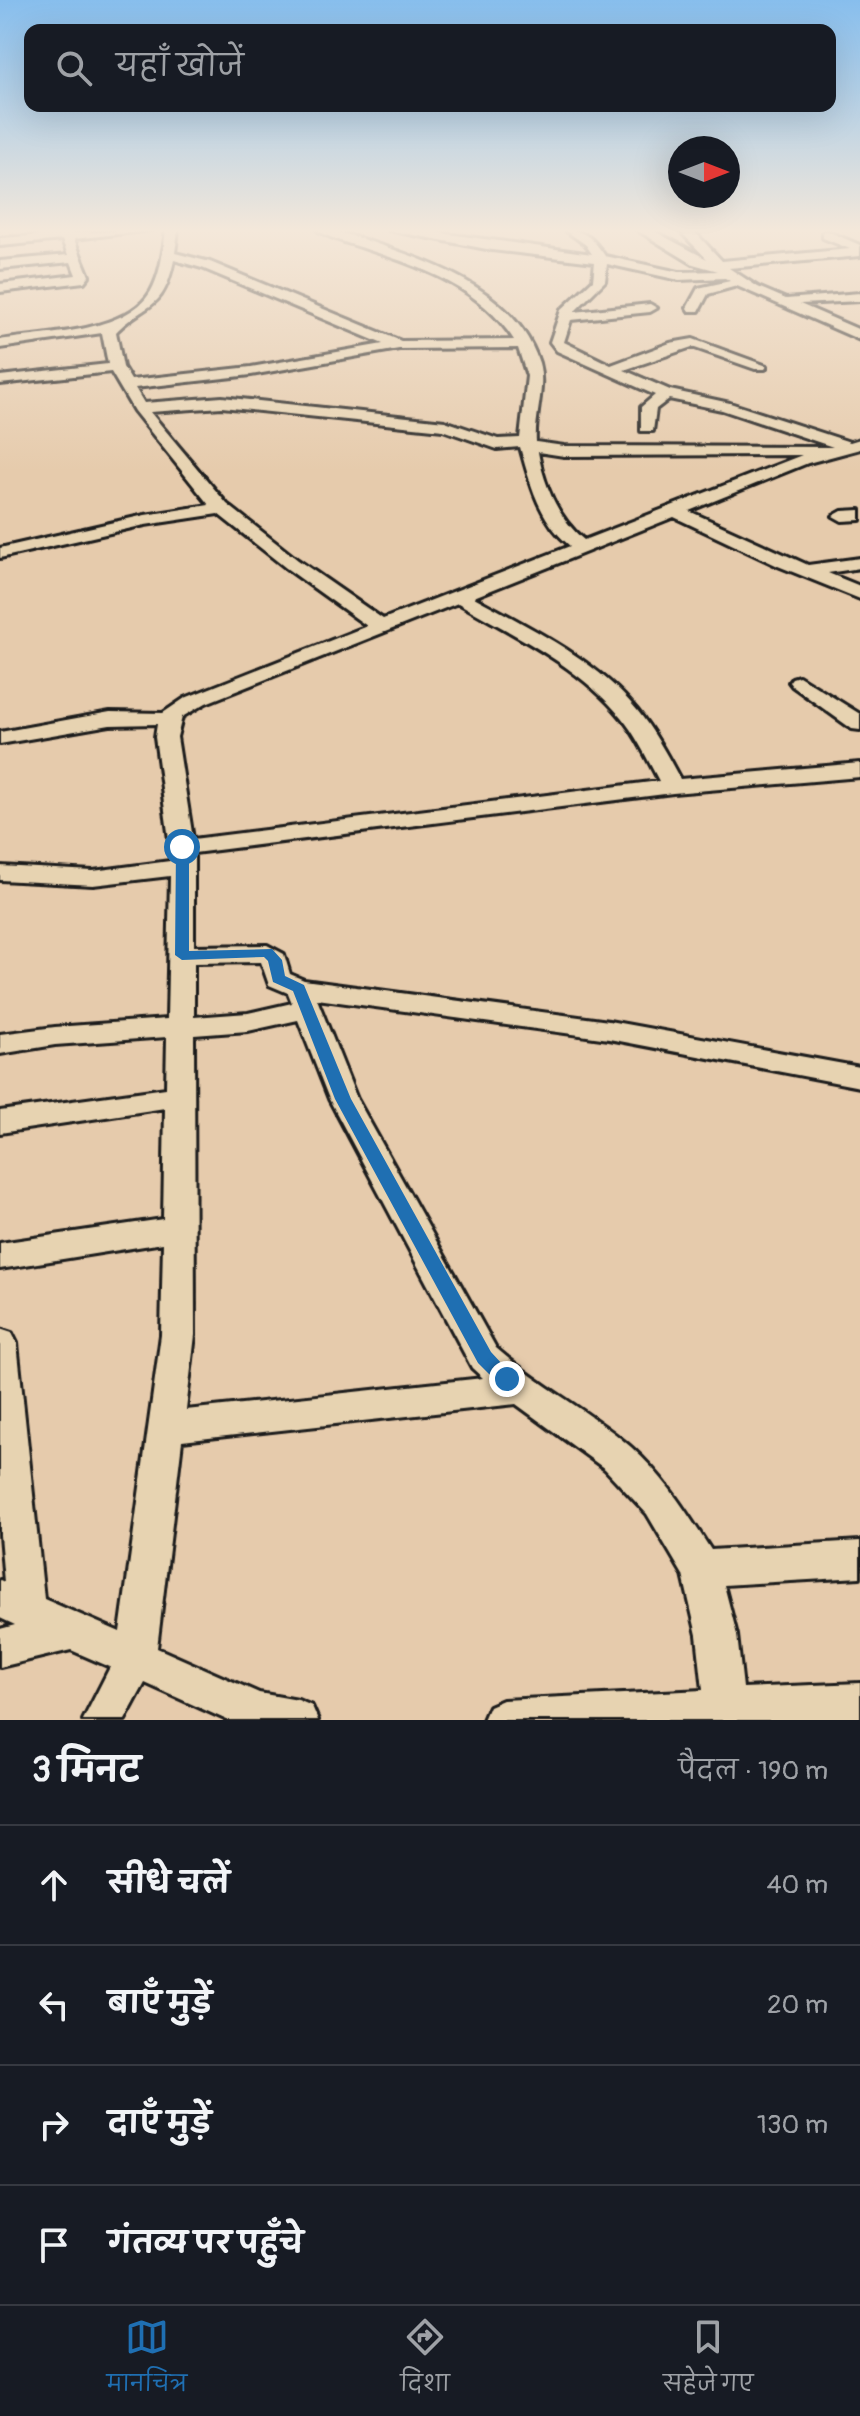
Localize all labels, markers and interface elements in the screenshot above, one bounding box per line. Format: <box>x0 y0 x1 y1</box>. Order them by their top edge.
search box <box>24 24 836 112</box>
icon: search <box>52 46 96 90</box>
text: यहाँ खोजें <box>116 48 244 85</box>
north arrow <box>668 136 740 208</box>
route start <box>164 829 200 865</box>
route end <box>489 1361 525 1397</box>
text: 3 मिनट <box>32 1749 141 1792</box>
text: पैदल · 190 m <box>678 1755 828 1787</box>
icon: ahead <box>32 1863 76 1907</box>
text: सीधे चलें <box>108 1865 230 1902</box>
text: 40 m <box>766 1869 828 1901</box>
icon: left <box>32 1983 76 2027</box>
text: बाएँ मुड़ें <box>108 1985 212 2022</box>
text: 20 m <box>767 1989 828 2021</box>
icon: right <box>32 2103 76 2147</box>
text: दाएँ मुड़ें <box>108 2105 211 2142</box>
text: 130 m <box>757 2109 828 2141</box>
icon: arrive <box>32 2223 76 2267</box>
text: गंतव्य पर पहुँचे <box>108 2225 303 2262</box>
tab: मानचित्र <box>106 2315 187 2408</box>
tab: दिशा <box>400 2315 450 2408</box>
tab: सहेजे गए <box>663 2315 754 2408</box>

